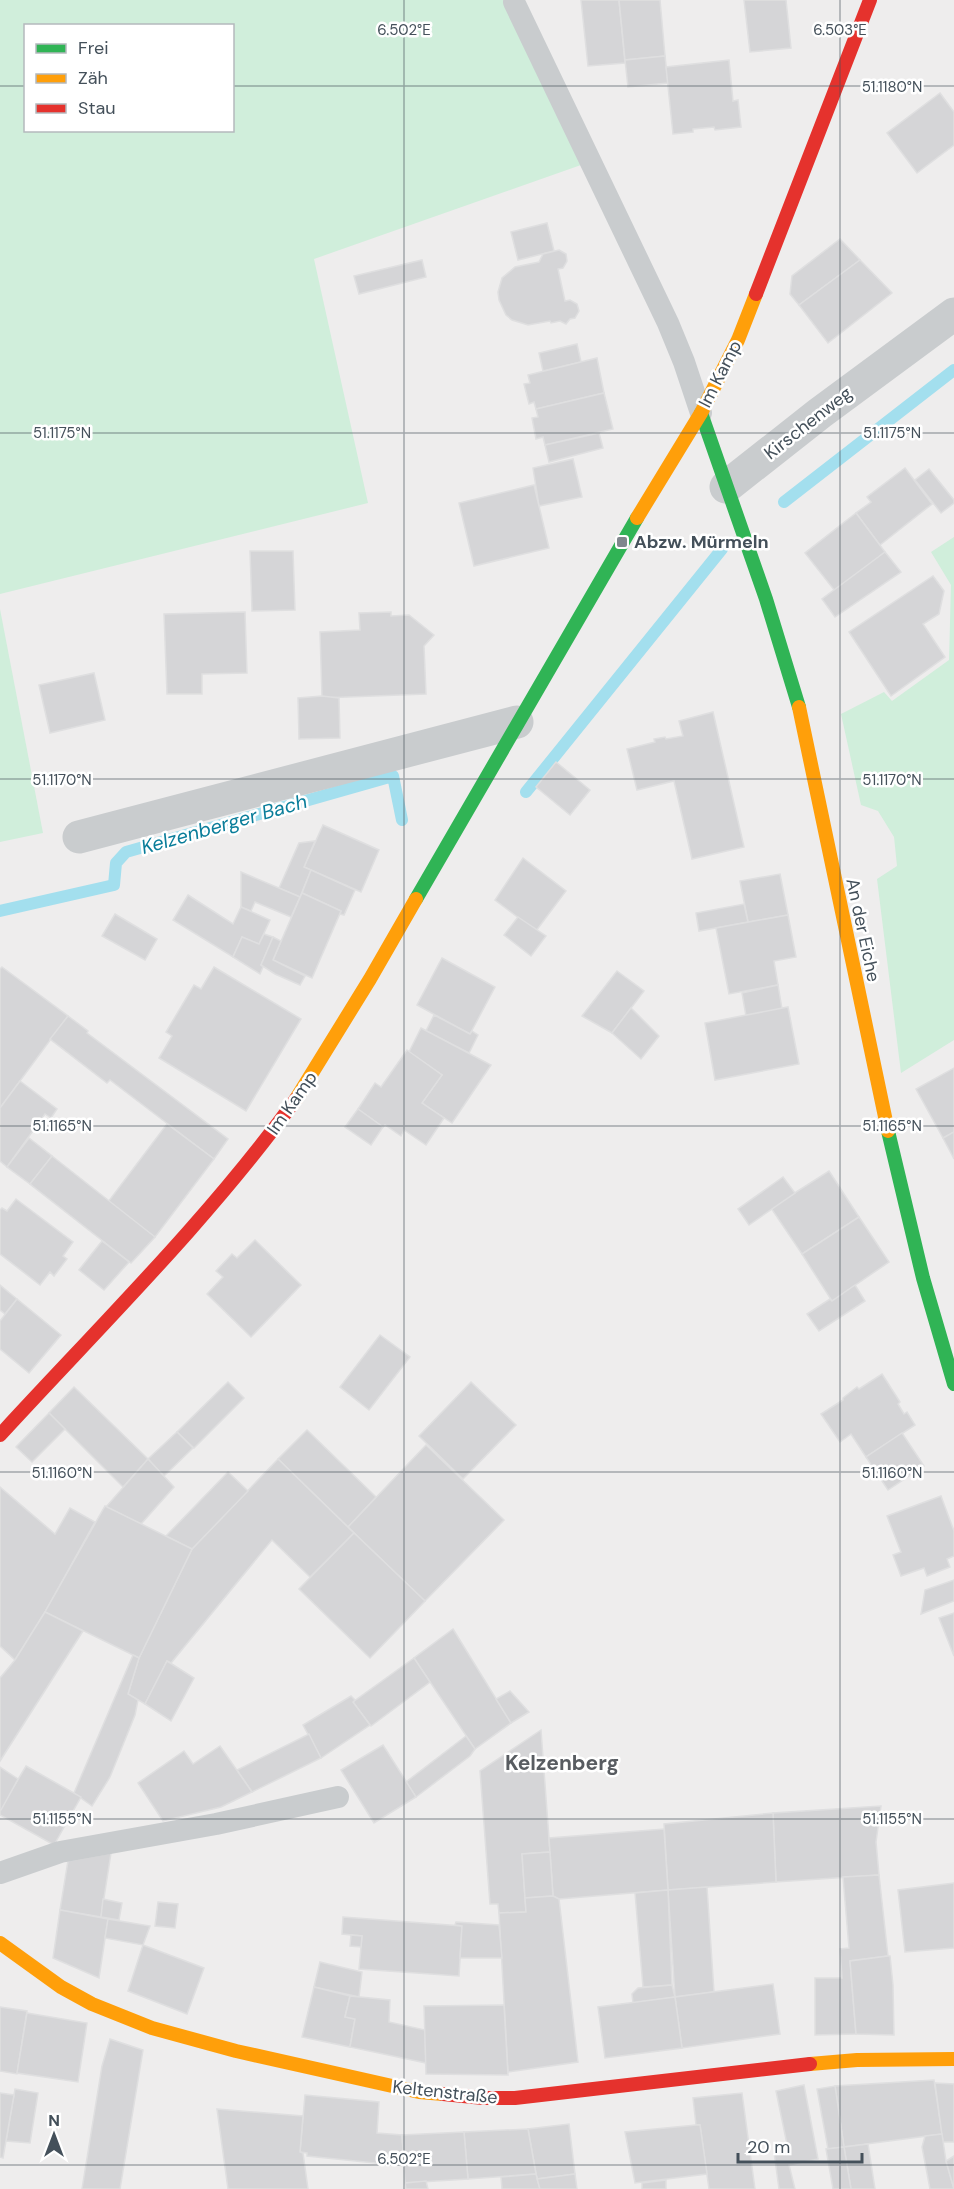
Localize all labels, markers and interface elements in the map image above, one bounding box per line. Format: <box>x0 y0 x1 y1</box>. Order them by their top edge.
text: 6.502°E <box>377 20 431 40</box>
text: 6.503°E <box>813 20 867 40</box>
legend <box>24 24 234 132</box>
text: Frei <box>78 36 109 60</box>
text: Zäh <box>78 66 108 90</box>
text: 51.1180°N <box>862 77 922 97</box>
text: Stau <box>78 96 116 120</box>
street label: Im Kamp <box>693 336 747 412</box>
street label: Kirschenweg <box>759 381 857 465</box>
text: 51.1175°N <box>33 423 91 443</box>
text: 51.1175°N <box>863 423 921 443</box>
place label: Abzw. Mürmeln <box>634 530 769 554</box>
marker: Abzw. Mürmeln <box>615 535 629 549</box>
text: 51.1170°N <box>32 770 92 790</box>
text: 51.1170°N <box>862 770 922 790</box>
water label: Kelzenberger Bach <box>138 788 310 860</box>
street label: An der Eiche <box>840 876 886 984</box>
street label: Im Kamp <box>261 1067 323 1139</box>
text: 51.1165°N <box>32 1116 92 1136</box>
text: 51.1165°N <box>862 1116 922 1136</box>
text: 51.1160°N <box>31 1463 93 1483</box>
text: 51.1160°N <box>861 1463 923 1483</box>
district label: Kelzenberg <box>505 1749 619 1777</box>
text: 51.1155°N <box>32 1809 92 1829</box>
text: 51.1155°N <box>862 1809 922 1829</box>
street label: Keltenstraße <box>391 2075 499 2109</box>
north arrow <box>24 2105 84 2165</box>
text: N <box>48 2110 60 2131</box>
scale bar <box>738 2126 862 2164</box>
text: 20 m <box>747 2135 790 2159</box>
text: 6.502°E <box>377 2149 431 2169</box>

